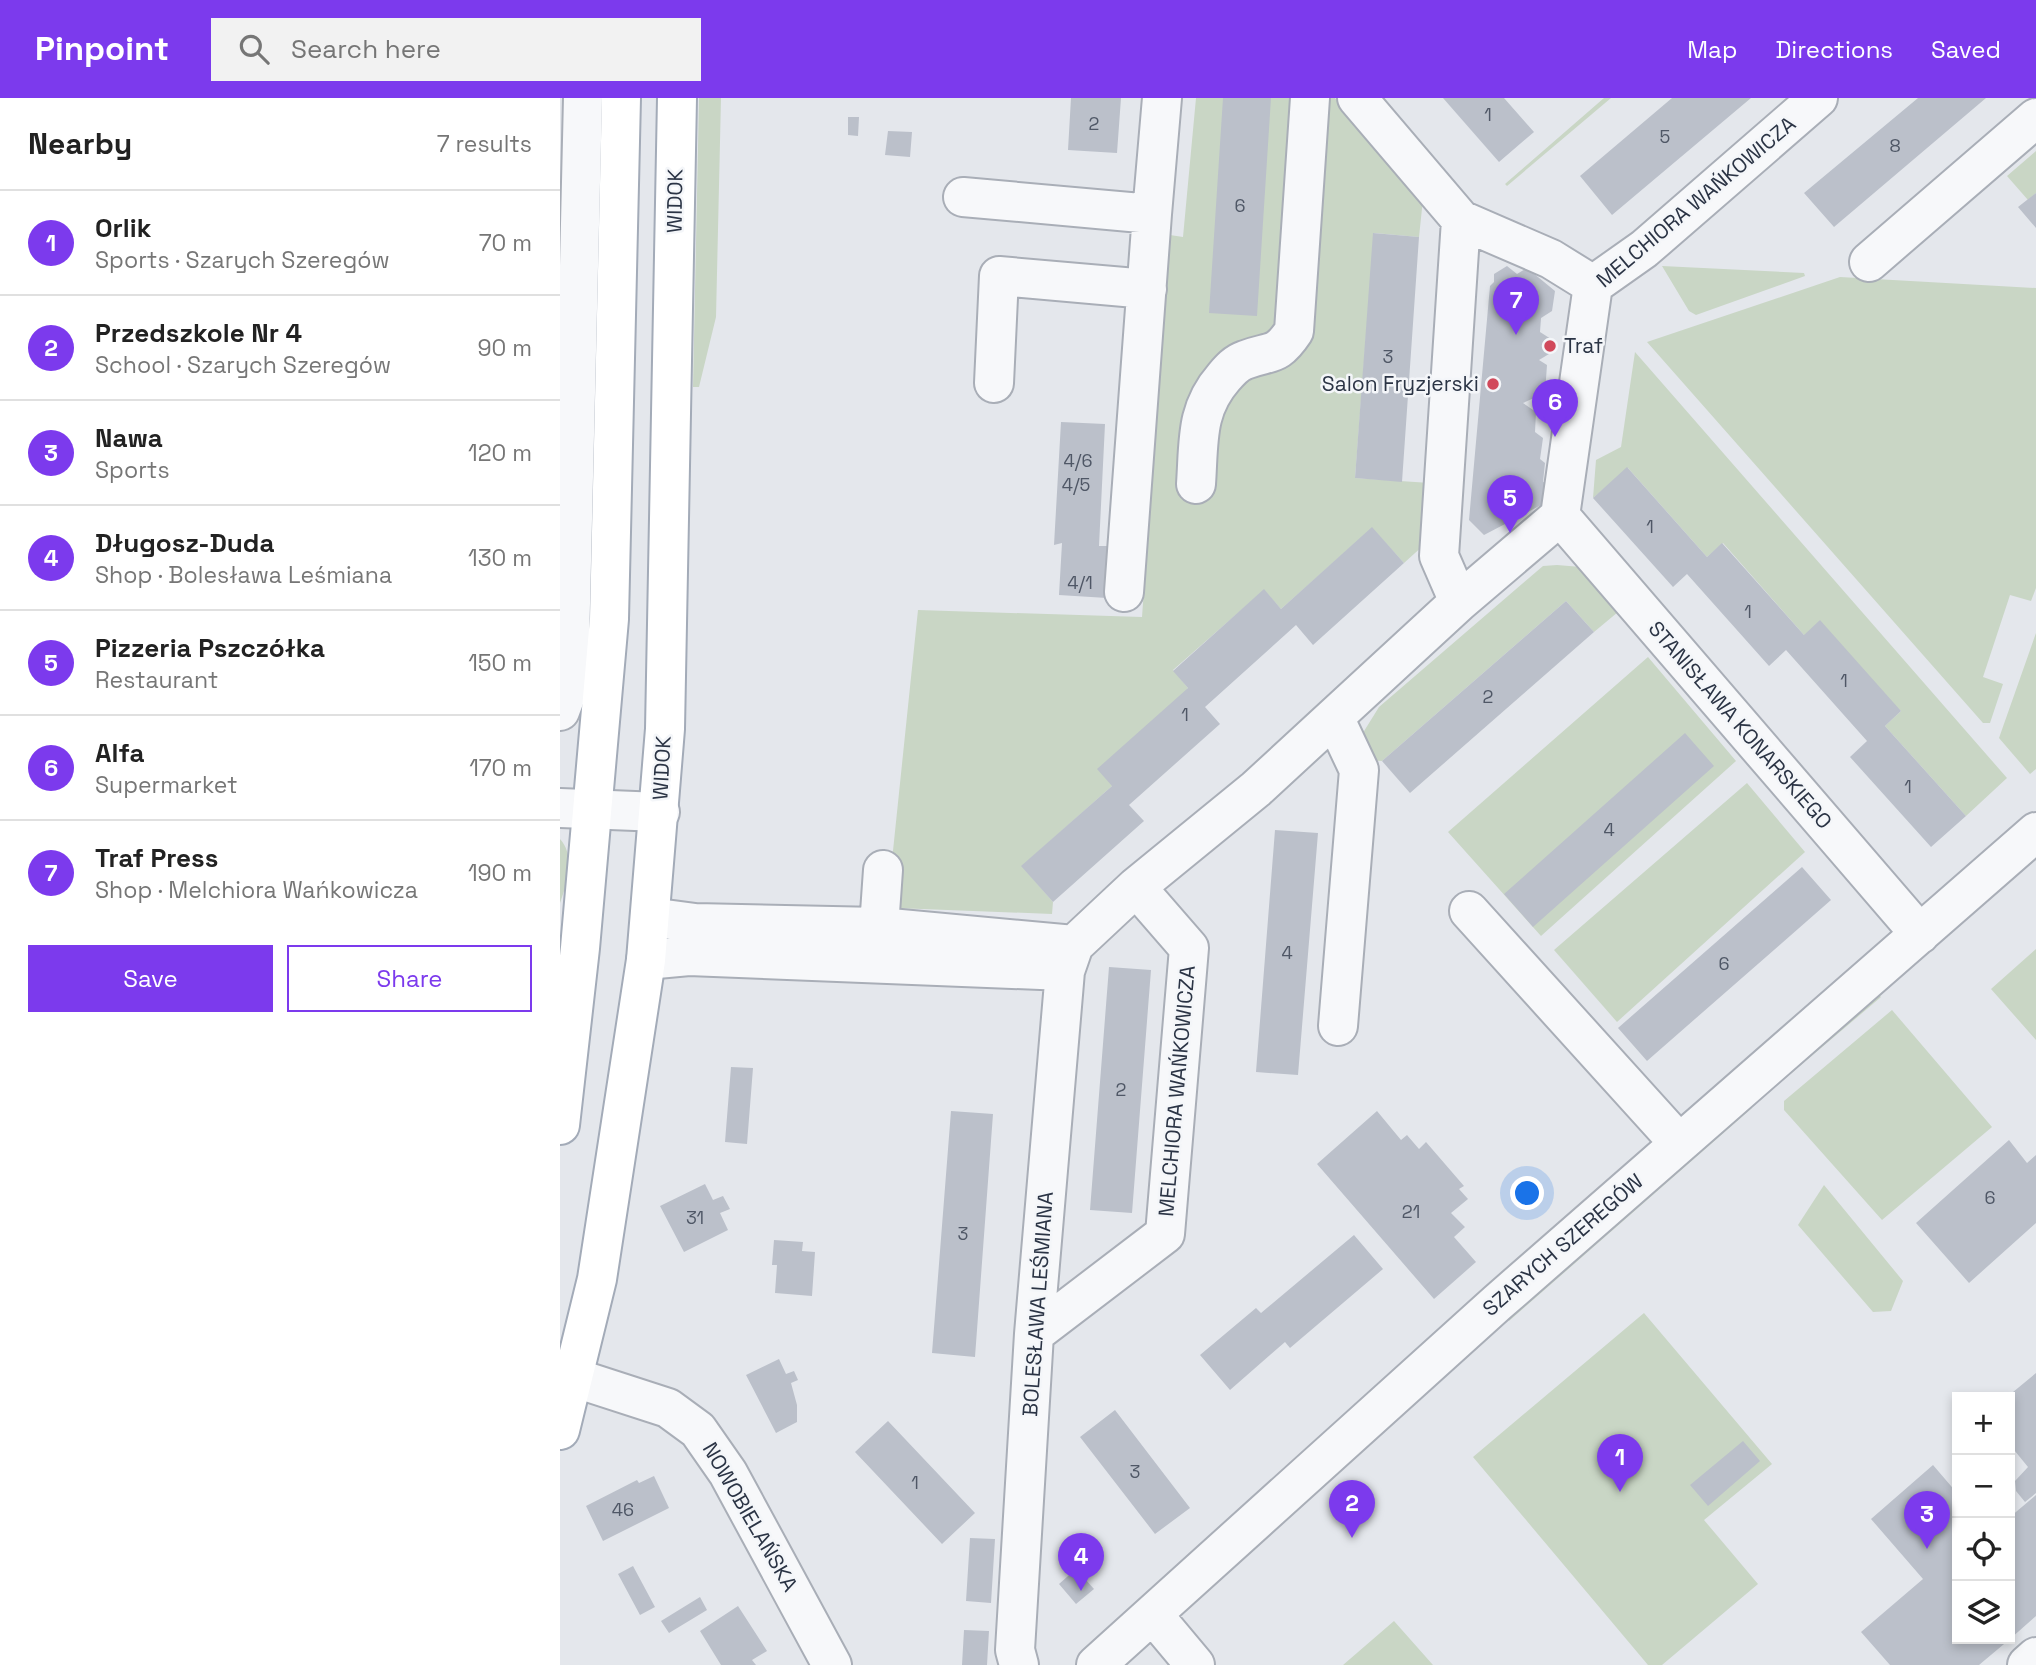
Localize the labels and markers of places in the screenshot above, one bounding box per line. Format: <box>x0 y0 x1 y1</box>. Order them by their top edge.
pin: 7 <box>1493 277 1539 335</box>
place label: Traf <box>1564 332 1603 359</box>
marker: Traf <box>1542 338 1558 354</box>
place label: Salon Fryzjerski <box>1322 370 1479 397</box>
marker: Salon Fryzjerski <box>1485 376 1501 392</box>
pin: 6 <box>1532 379 1578 437</box>
pin: 5 <box>1487 475 1533 533</box>
pin: 1 <box>1597 1434 1643 1492</box>
pin: 2 <box>1329 1480 1375 1538</box>
pin: 3 <box>1904 1491 1950 1549</box>
pin: 4 <box>1058 1533 1104 1591</box>

